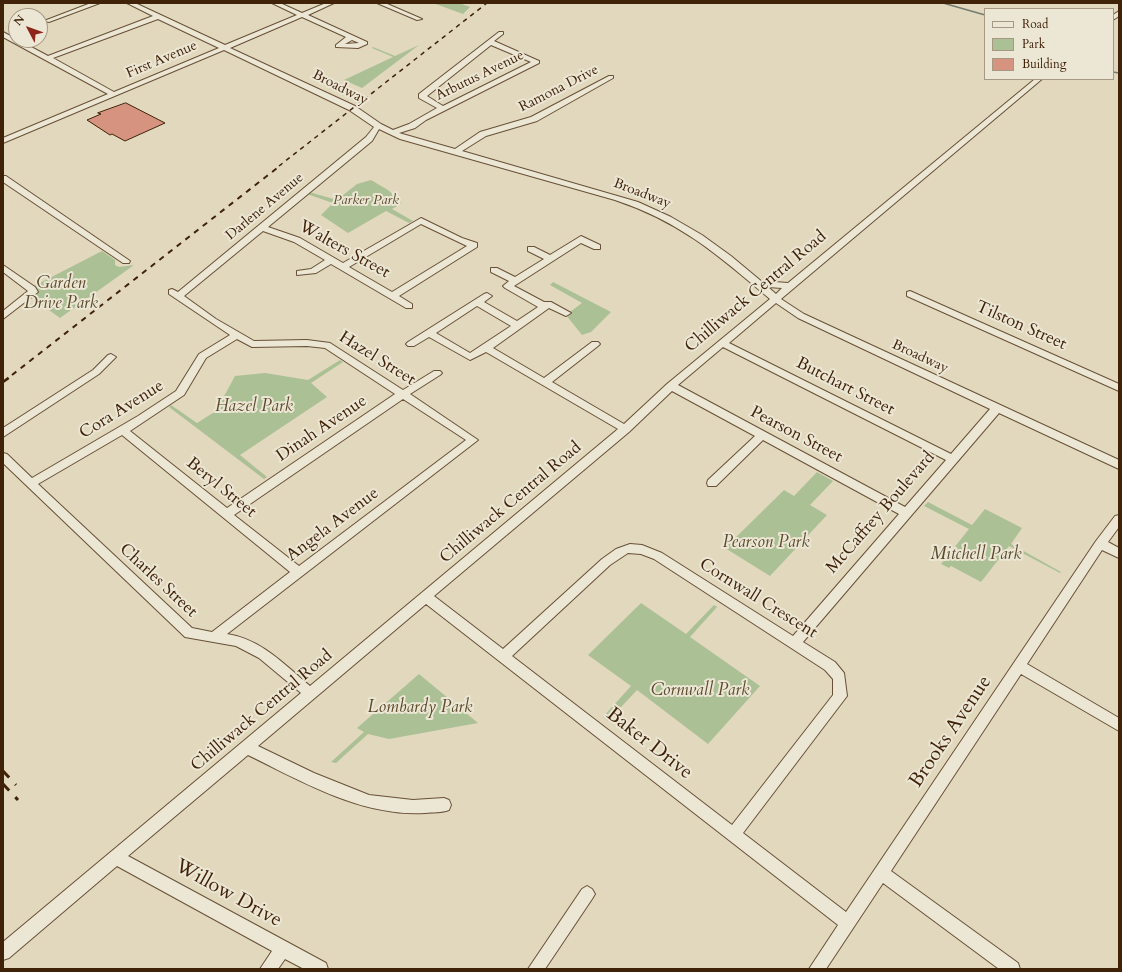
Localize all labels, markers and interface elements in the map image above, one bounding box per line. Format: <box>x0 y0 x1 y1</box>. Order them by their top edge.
north arrow <box>8 8 48 48</box>
legend <box>984 8 1114 80</box>
text: N <box>11 12 28 29</box>
text: Road <box>1022 16 1048 32</box>
text: Park <box>1022 36 1045 52</box>
street label: First Avenue <box>124 38 200 82</box>
street label: Arbutus Avenue <box>433 47 527 105</box>
text: Building <box>1022 56 1066 72</box>
street label: Ramona Drive <box>517 62 601 116</box>
street label: Broadway <box>309 67 371 109</box>
street label: Darlene Avenue <box>223 170 307 244</box>
street label: Broadway <box>611 175 673 213</box>
park label: Parker Park <box>333 193 399 209</box>
street label: Walters Street <box>295 217 393 283</box>
street label: Chilliwack Central Road <box>681 227 831 357</box>
park label: Garden Drive Park <box>24 274 98 314</box>
street label: Tilston Street <box>973 297 1069 355</box>
street label: Hazel Street <box>335 327 419 391</box>
street label: Broadway <box>889 337 951 377</box>
street label: Butchart Street <box>792 353 898 421</box>
street label: Cora Avenue <box>76 376 168 444</box>
street label: Dinah Avenue <box>273 391 371 467</box>
park label: Hazel Park <box>215 397 293 417</box>
street label: Pearson Street <box>746 402 846 468</box>
street label: Chilliwack Central Road <box>436 438 586 568</box>
street label: McCaffrey Boulevard <box>822 448 940 578</box>
street label: Beryl Street <box>182 454 260 522</box>
street label: Angela Avenue <box>283 484 383 566</box>
park label: Pearson Park <box>722 533 810 553</box>
street label: Charles Street <box>115 540 201 622</box>
park label: Mitchell Park <box>930 545 1022 565</box>
street label: Cornwall Crescent <box>695 554 821 644</box>
street label: Chilliwack Central Road <box>187 646 337 776</box>
street label: Brooks Avenue <box>905 671 997 793</box>
park label: Cornwall Park <box>651 681 749 701</box>
park label: Lombardy Park <box>368 698 472 718</box>
street label: Baker Drive <box>601 703 697 785</box>
street label: Willow Drive <box>170 855 286 933</box>

